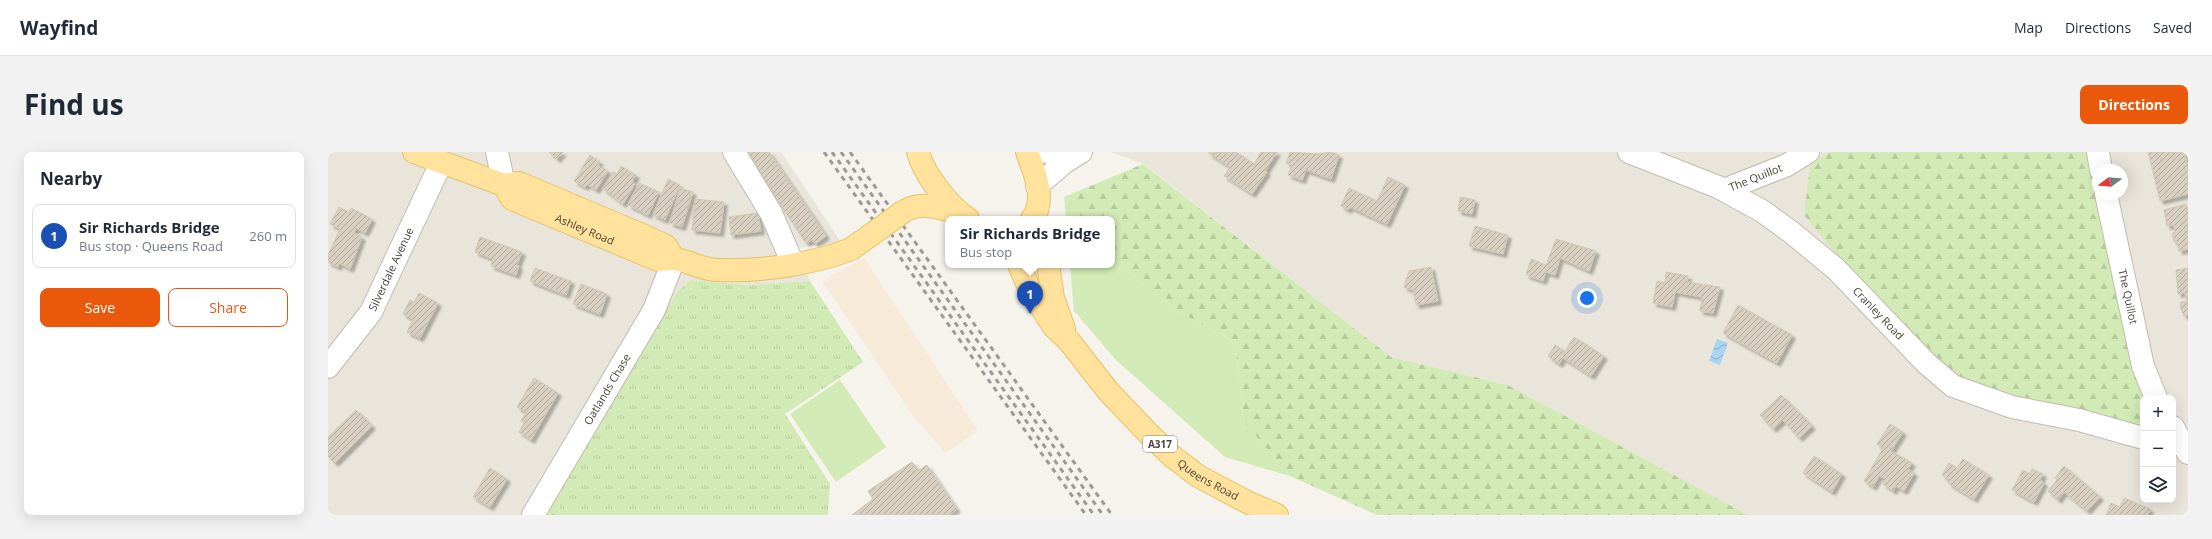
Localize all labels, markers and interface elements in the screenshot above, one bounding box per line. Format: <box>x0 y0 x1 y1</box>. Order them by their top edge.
text: Wayfind <box>20 15 98 41</box>
text: Map <box>2014 18 2043 37</box>
text: Directions <box>2065 18 2131 37</box>
text: Saved <box>2153 18 2192 37</box>
text: Find us <box>24 85 124 123</box>
button: Directions <box>2080 85 2188 124</box>
street label: The Quillot <box>1727 160 1784 194</box>
north arrow <box>2092 164 2128 200</box>
text: Nearby <box>40 167 102 190</box>
street label: Ashley Road <box>553 210 617 248</box>
popup <box>945 216 1115 268</box>
text: Sir Richards Bridge <box>79 217 220 237</box>
text: Sir Richards Bridge <box>960 223 1100 243</box>
street label: Silverdale Avenue <box>365 225 417 313</box>
text: 1 <box>50 227 58 245</box>
text: 260 m <box>249 227 287 245</box>
text: Bus stop · Queens Road <box>79 237 223 255</box>
text: Bus stop <box>960 243 1012 261</box>
street label: The Quillot <box>2115 268 2142 326</box>
pin: 1 <box>1017 281 1043 314</box>
street label: Cranley Road <box>1850 283 1908 343</box>
button: Save <box>40 288 160 327</box>
button: Share <box>168 288 288 327</box>
your location <box>1577 288 1597 308</box>
street label: Oatlands Chase <box>580 351 634 427</box>
map controls <box>2140 395 2176 503</box>
button: + <box>2140 395 2176 431</box>
button: − <box>2140 431 2176 467</box>
road number: A317 <box>1143 436 1177 452</box>
street label: Queens Road <box>1175 455 1242 503</box>
button: layers <box>2140 467 2176 503</box>

